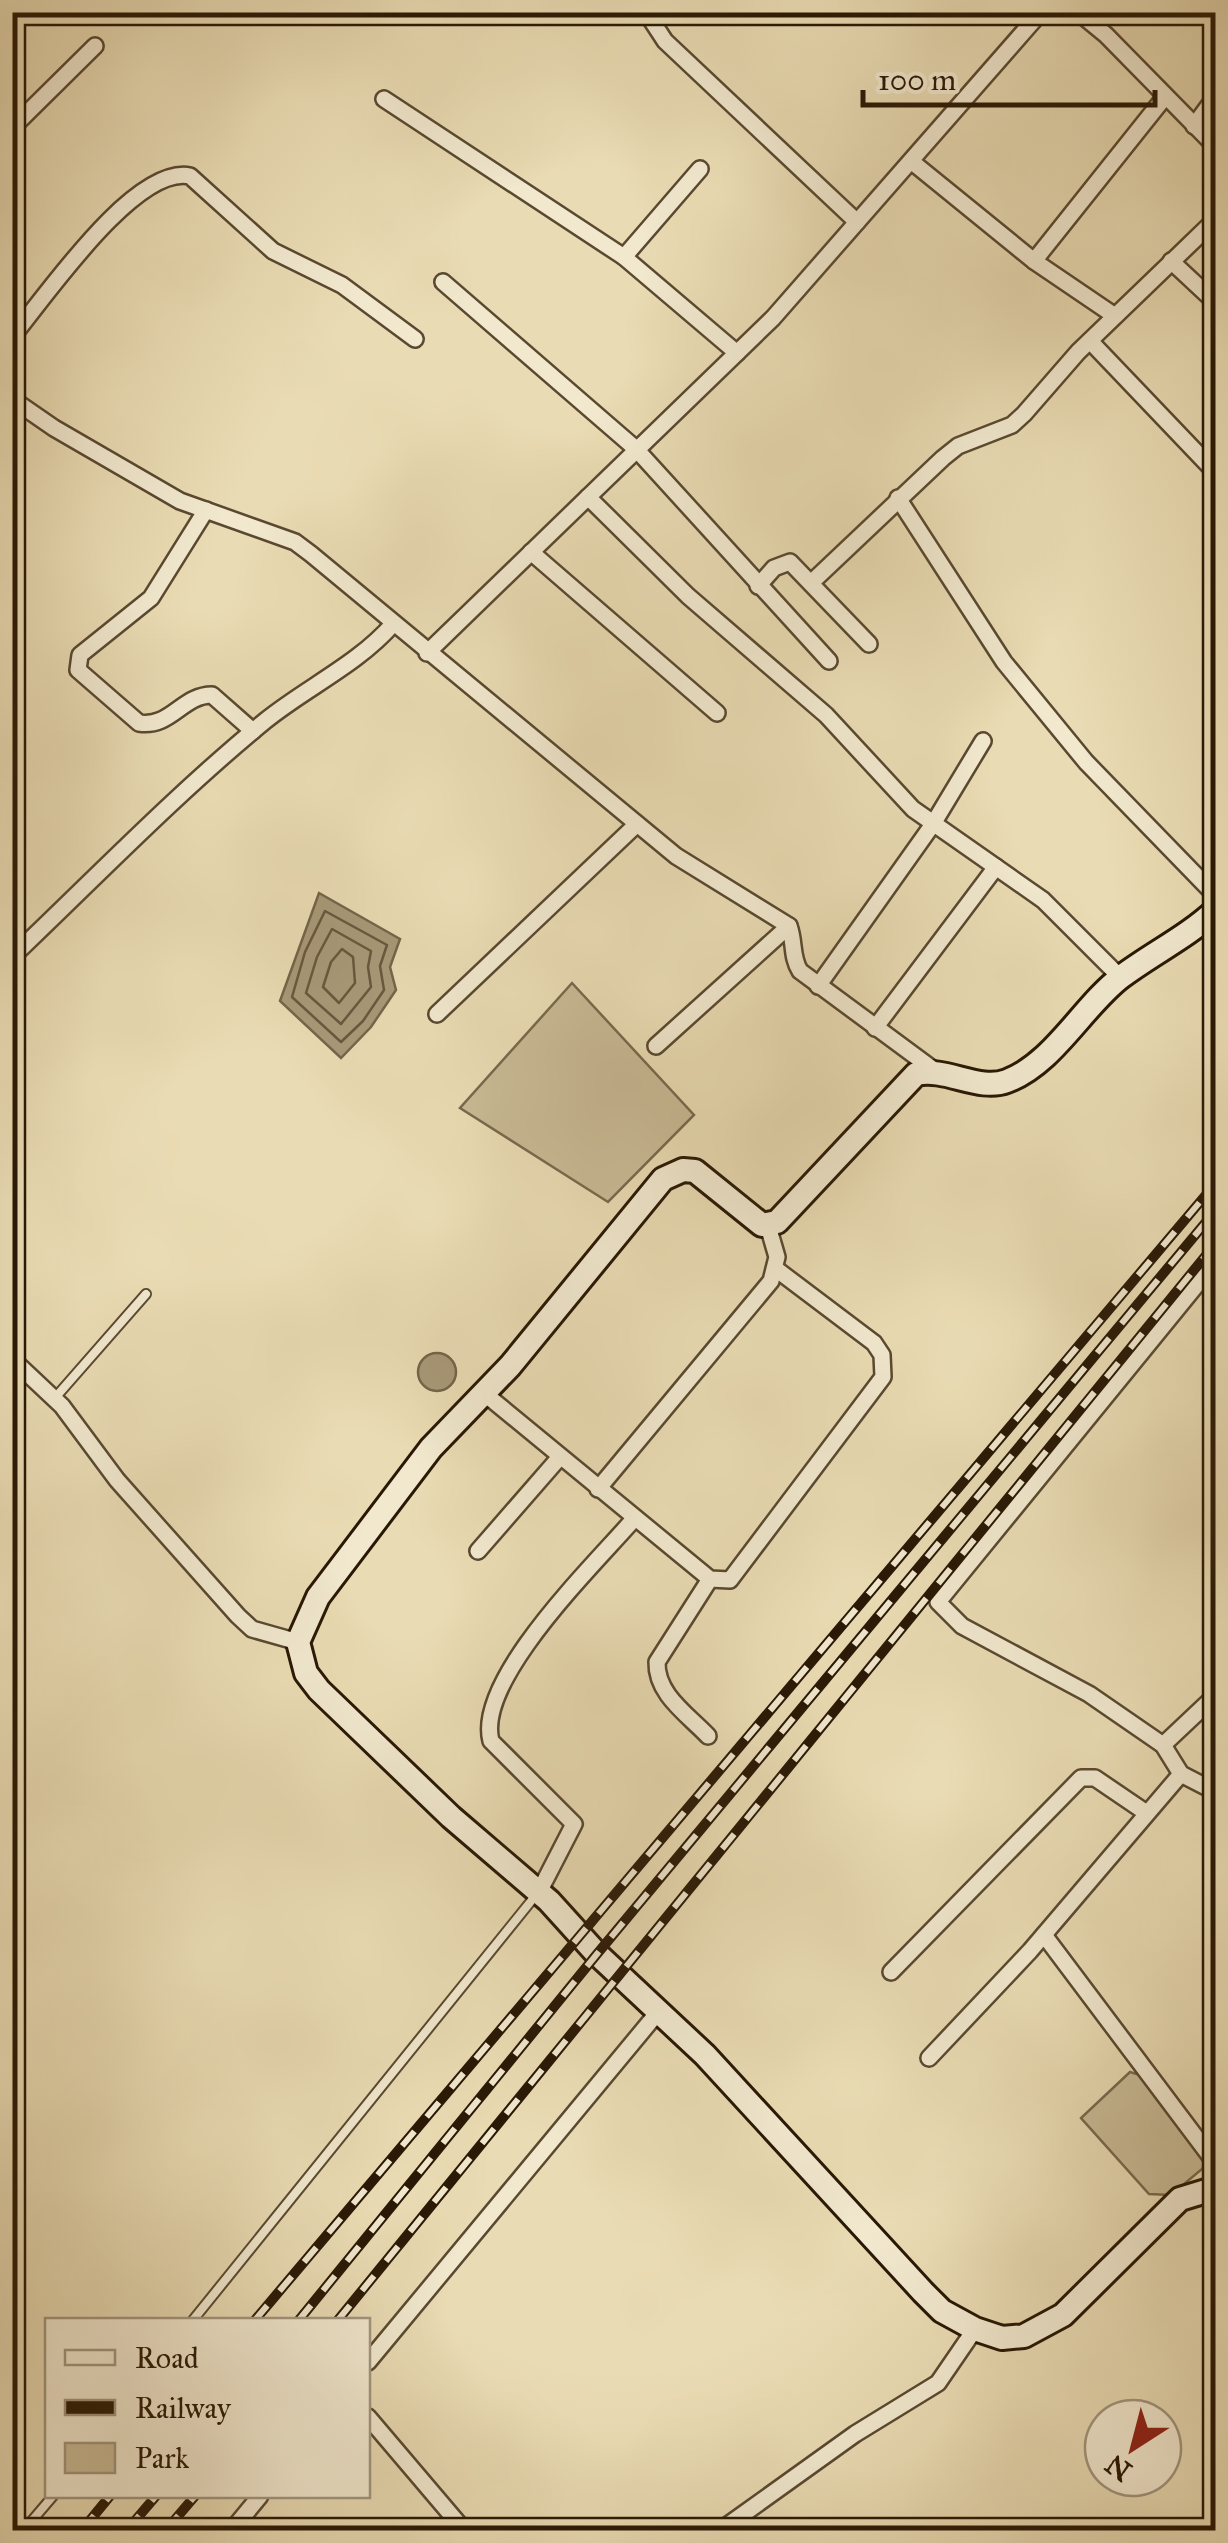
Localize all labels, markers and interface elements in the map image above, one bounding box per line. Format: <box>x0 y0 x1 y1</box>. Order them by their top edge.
scale bar <box>863 45 1156 107</box>
text: 100 m <box>878 62 956 98</box>
legend <box>45 2318 370 2498</box>
text: Road <box>135 2340 199 2376</box>
text: Railway <box>135 2390 232 2426</box>
north arrow <box>1083 2398 1183 2498</box>
text: Park <box>135 2440 189 2476</box>
text: N <box>1099 2447 1138 2489</box>

